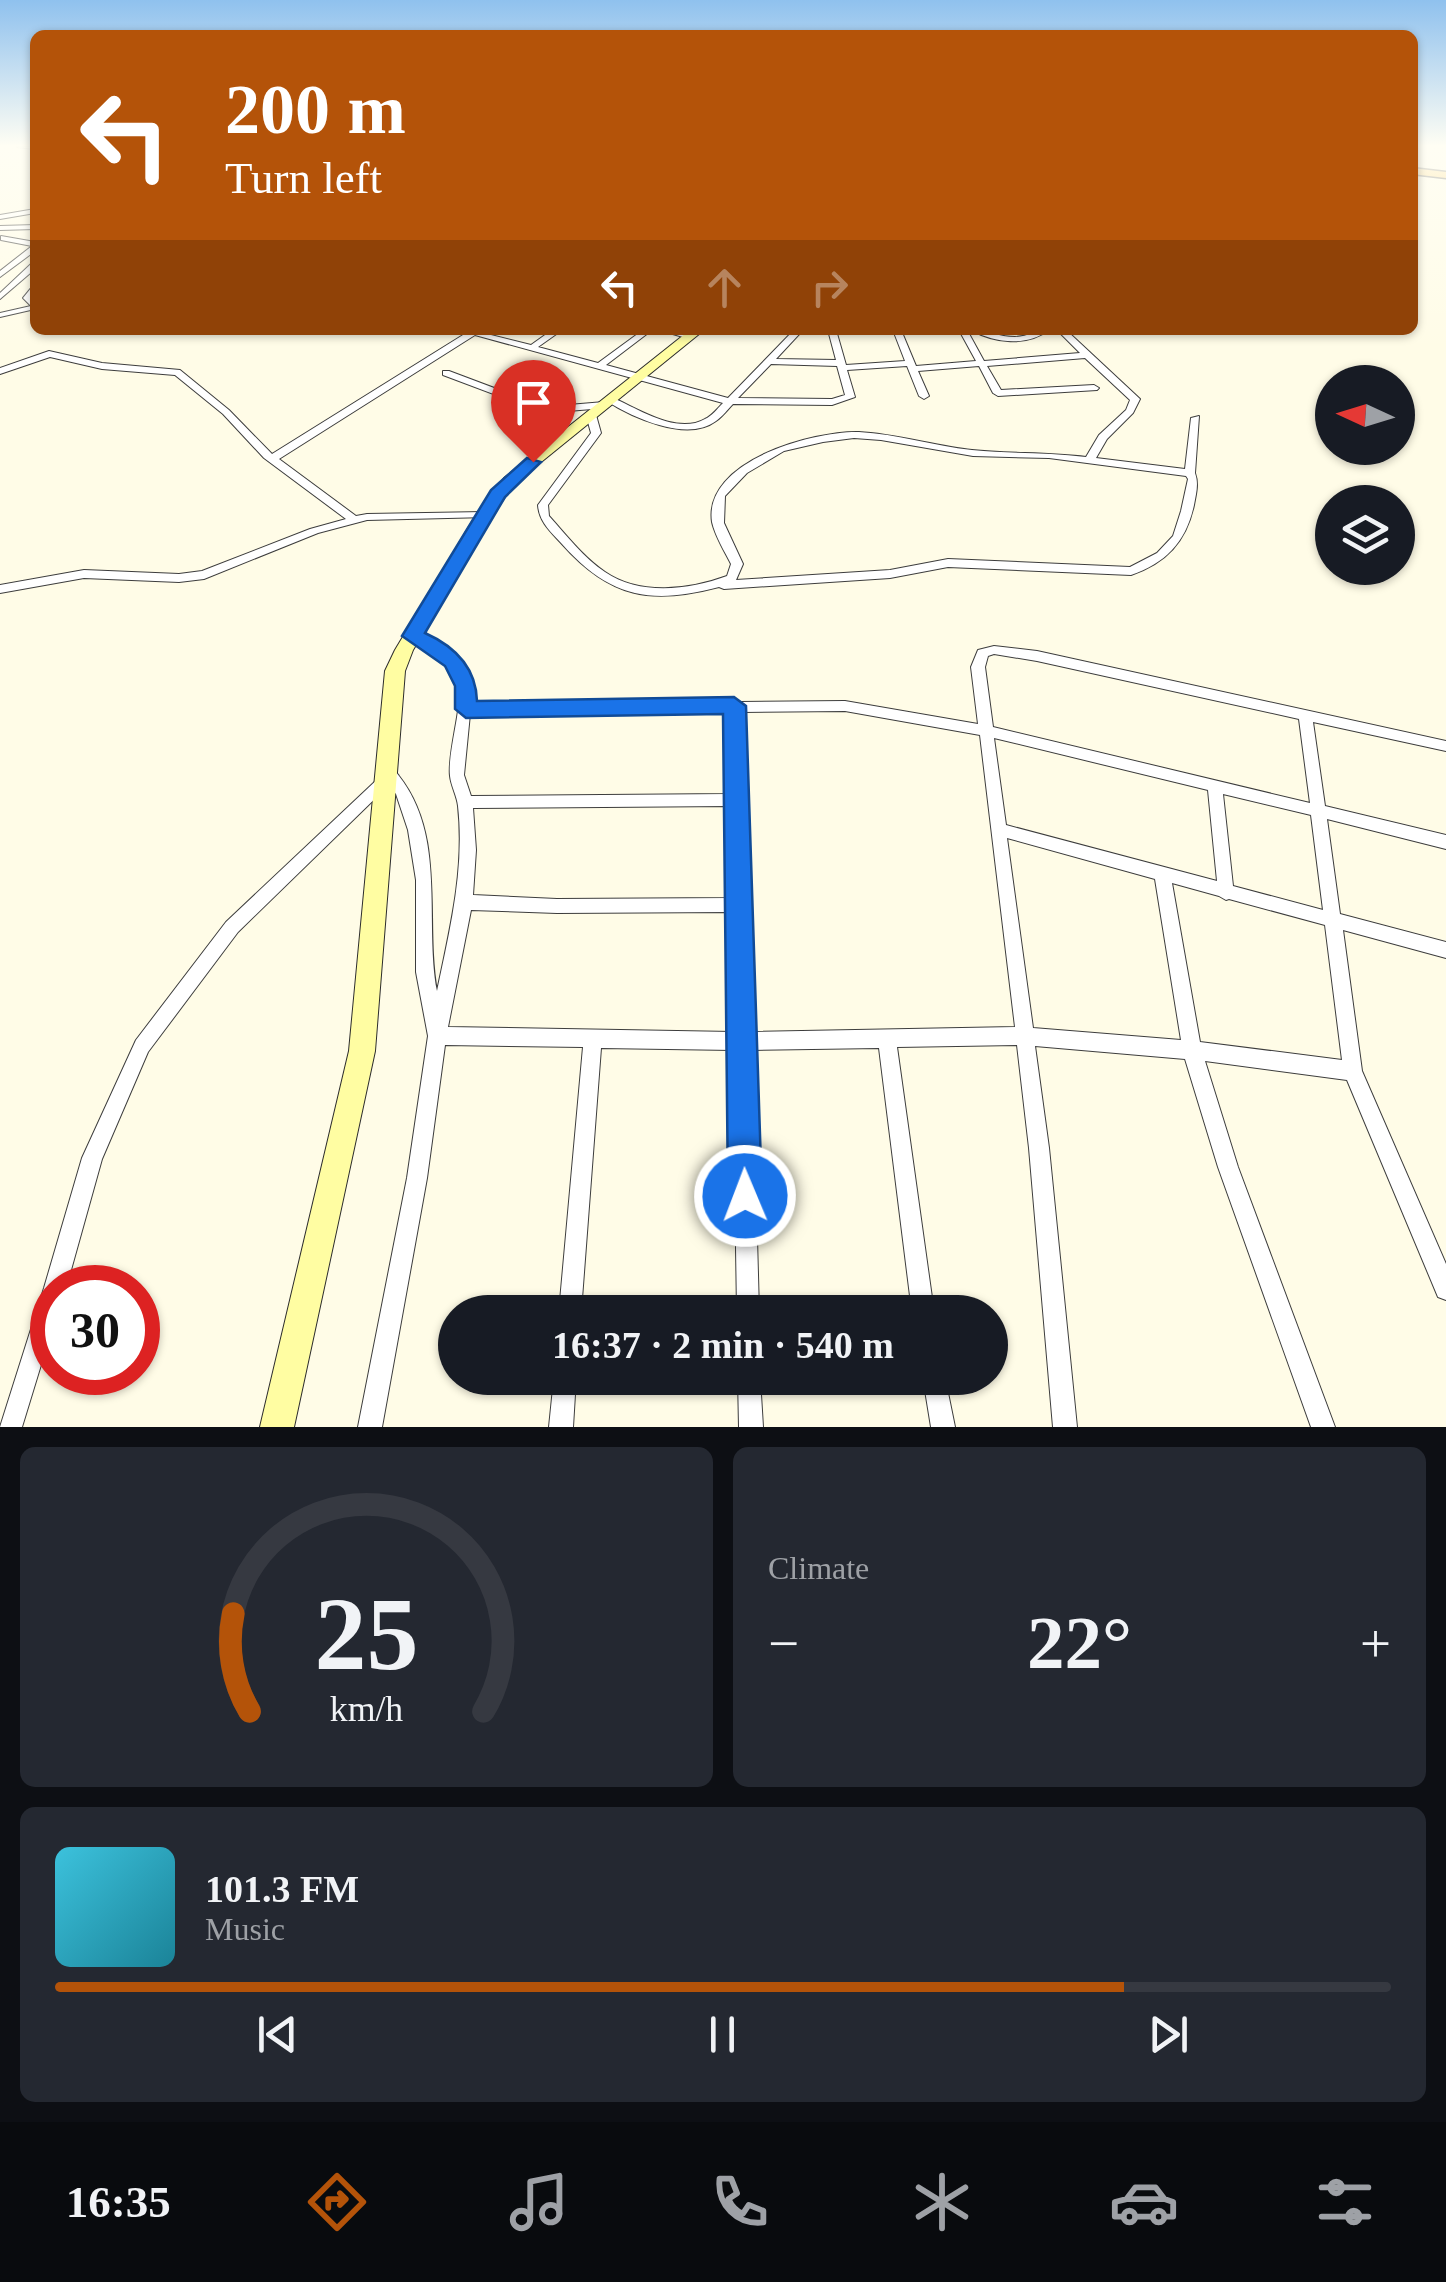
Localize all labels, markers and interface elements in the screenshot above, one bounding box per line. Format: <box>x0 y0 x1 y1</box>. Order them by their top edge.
icon: left <box>60 70 190 200</box>
text: 200 m <box>225 71 406 148</box>
text: Turn left <box>225 153 382 203</box>
icon: left <box>592 260 647 315</box>
icon: ahead <box>697 260 752 315</box>
icon: right <box>802 260 857 315</box>
pin <box>491 360 576 463</box>
north arrow <box>1315 365 1415 465</box>
map controls <box>1315 365 1415 585</box>
icon: arrive <box>506 375 561 430</box>
button: layers <box>1315 485 1415 585</box>
position arrow <box>693 1144 797 1248</box>
speed limit sign: 30 <box>30 1265 160 1395</box>
text: 16:37 · 2 min · 540 m <box>552 1324 894 1366</box>
text: Climate <box>768 1550 869 1586</box>
text: 25 <box>315 1576 419 1691</box>
text: 22° <box>1027 1601 1132 1684</box>
text: − <box>768 1613 799 1674</box>
text: + <box>1360 1613 1391 1674</box>
text: km/h <box>330 1689 403 1729</box>
text: 101.3 FM <box>205 1868 359 1910</box>
text: Music <box>205 1911 285 1947</box>
icon: previous <box>250 2007 305 2062</box>
icon: pause <box>695 2007 750 2062</box>
icon: next <box>1141 2007 1196 2062</box>
icon: directions <box>302 2167 372 2237</box>
icon: music <box>504 2167 574 2237</box>
icon: phone <box>705 2167 775 2237</box>
icon: climate <box>907 2167 977 2237</box>
icon: car <box>1109 2167 1179 2237</box>
icon: filters <box>1310 2167 1380 2237</box>
text: 16:35 <box>66 2177 171 2227</box>

